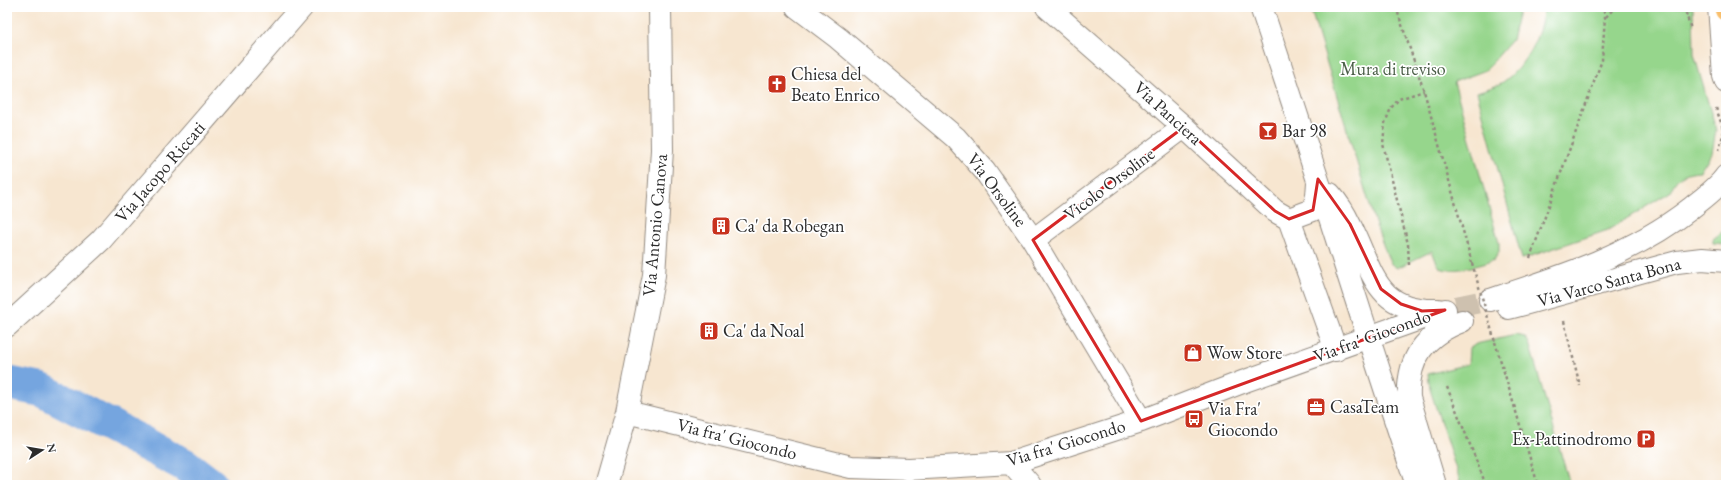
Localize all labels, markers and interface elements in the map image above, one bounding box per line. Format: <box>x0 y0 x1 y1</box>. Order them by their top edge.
park label: Mura di treviso <box>1340 57 1446 80</box>
place label: Chiesa del Beato Enrico <box>791 62 880 106</box>
church icon: Chiesa del Beato Enrico <box>766 73 788 95</box>
street label: Via Panciera <box>1129 76 1208 150</box>
street label: Via Jacopo Riccati <box>109 116 210 227</box>
place label: Bar 98 <box>1282 119 1327 142</box>
bar icon: Bar 98 <box>1257 120 1279 142</box>
street label: Vicolo Orsoline <box>1059 142 1159 225</box>
street label: Via Orsoline <box>962 148 1033 231</box>
street label: Via Antonio Canova <box>637 152 672 297</box>
place label: Ca' da Robegan <box>735 214 845 237</box>
building icon: Ca' da Robegan <box>710 215 732 237</box>
street label: Via Varco Santa Bona <box>1535 251 1684 312</box>
street label: Via fra' Giocondo <box>1310 304 1434 367</box>
place label: Ca' da Noal <box>723 319 804 342</box>
building icon: Ca' da Noal <box>698 320 720 342</box>
place label: Wow Store <box>1207 341 1282 364</box>
shop icon: Wow Store <box>1182 342 1204 364</box>
place label: CasaTeam <box>1330 395 1399 418</box>
office icon: CasaTeam <box>1305 396 1327 418</box>
place label: Via Fra' Giocondo <box>1208 397 1278 441</box>
bus stop icon: Via Fra' Giocondo <box>1183 408 1205 430</box>
street label: Via fra' Giocondo <box>675 412 800 465</box>
street label: Via fra' Giocondo <box>1004 414 1128 471</box>
place label: Ex-Pattinodromo <box>1512 427 1632 450</box>
parking icon: Ex-Pattinodromo <box>1635 428 1657 450</box>
north arrow <box>22 430 62 470</box>
text: N <box>44 442 60 454</box>

